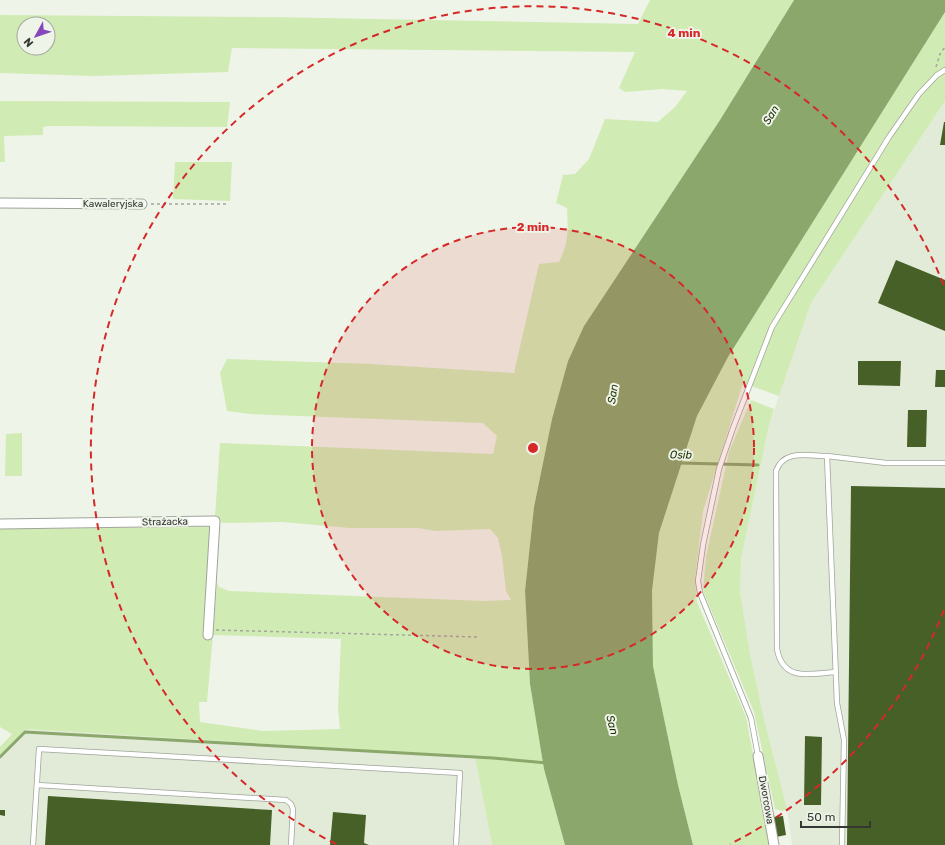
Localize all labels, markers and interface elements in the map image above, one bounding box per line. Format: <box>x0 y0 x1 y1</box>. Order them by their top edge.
north arrow <box>16 16 56 56</box>
text: 4 min <box>668 26 701 40</box>
text: N <box>21 35 36 49</box>
water label: San <box>760 103 782 127</box>
street label: Kawaleryjska <box>83 198 143 210</box>
text: 2 min <box>517 220 550 234</box>
water label: San <box>605 383 621 405</box>
centre of rings <box>526 441 540 455</box>
water label: Osib <box>670 448 693 462</box>
street label: Strażacka <box>142 516 188 528</box>
water label: San <box>603 714 621 737</box>
street label: Dworcowa <box>756 775 776 825</box>
scale bar <box>801 803 870 829</box>
text: 50 m <box>807 810 835 824</box>

